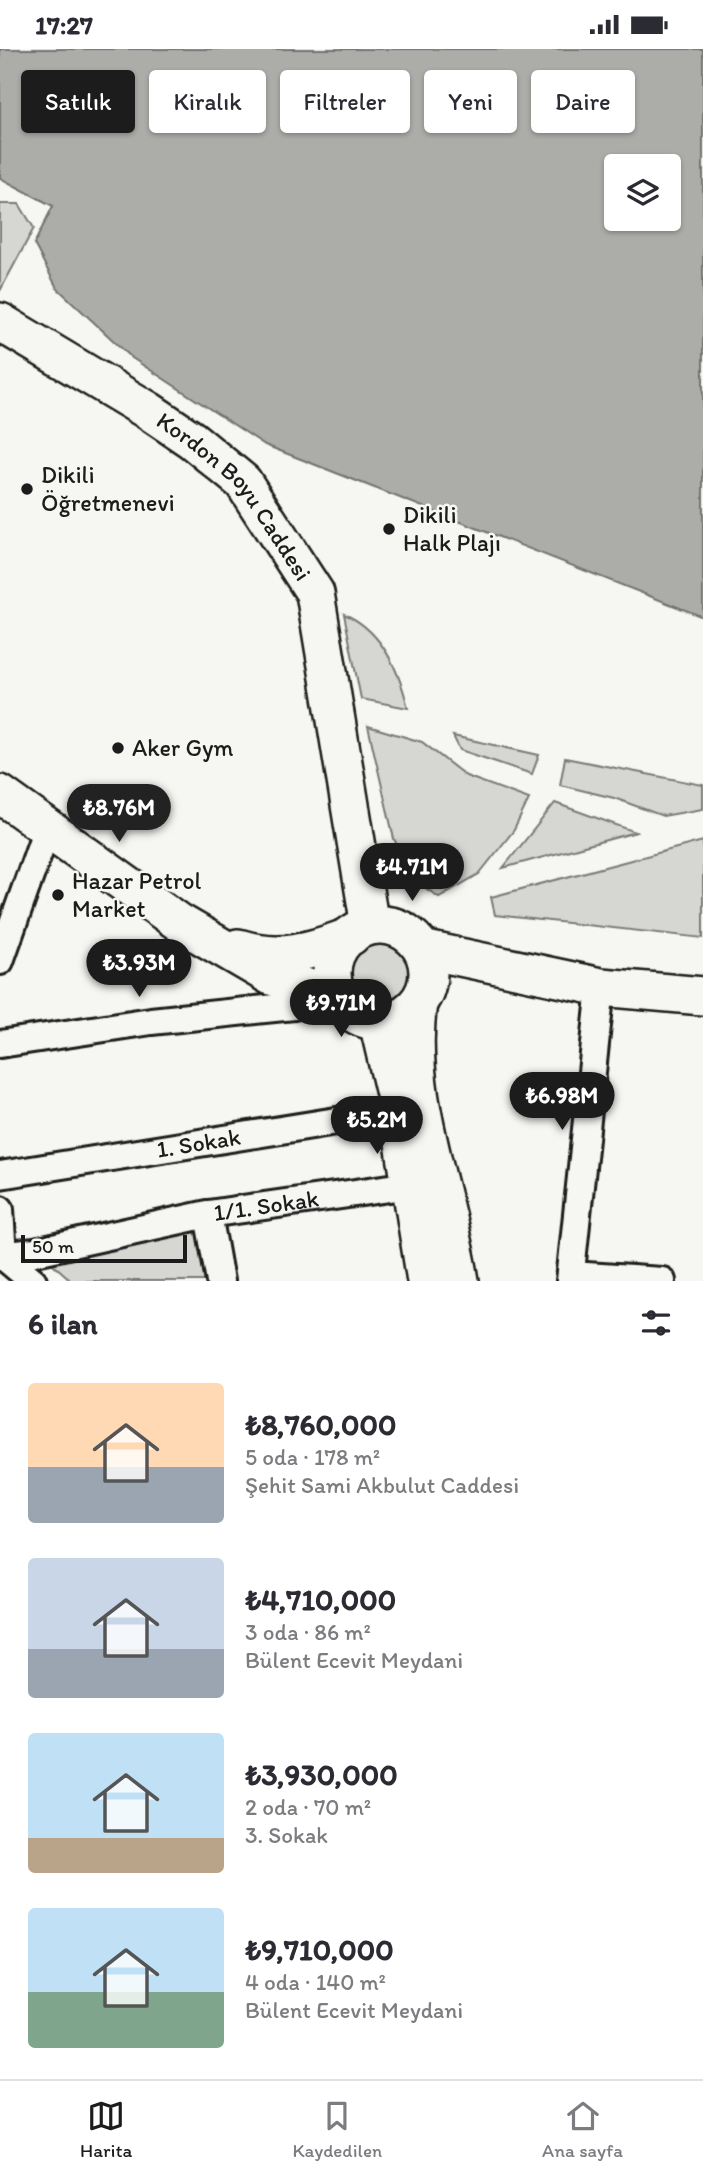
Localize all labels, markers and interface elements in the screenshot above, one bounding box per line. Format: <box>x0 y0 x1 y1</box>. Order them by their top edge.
text: 17:27 <box>35 9 93 41</box>
chip: Satılık <box>21 70 135 133</box>
chip: Kiralık <box>149 70 266 133</box>
chip: Filtreler <box>280 70 410 133</box>
chip: Yeni <box>424 70 517 133</box>
chip: Daire <box>531 70 635 133</box>
map controls <box>604 154 681 231</box>
button: layers <box>604 154 681 231</box>
street label: Kordon Boyu Caddesi <box>151 405 318 586</box>
place label: Dikili Öğretmenevi <box>41 460 175 517</box>
marker: Dikili Öğretmenevi <box>19 481 35 497</box>
place label: Dikili Halk Plajı <box>403 500 501 557</box>
marker: Dikili Halk Plajı <box>381 521 397 537</box>
place label: Aker Gym <box>132 733 234 762</box>
marker: Aker Gym <box>110 740 126 756</box>
pin: ₺8.76M <box>62 785 176 844</box>
text: ₺8.76M <box>83 793 155 821</box>
pin: ₺4.71M <box>355 843 469 903</box>
text: ₺4.71M <box>376 852 448 880</box>
place label: Hazar Petrol Market <box>72 866 202 923</box>
marker: Hazar Petrol Market <box>50 887 66 903</box>
pin: ₺3.93M <box>82 939 196 999</box>
text: ₺3.93M <box>102 948 176 976</box>
pin: ₺9.71M <box>284 979 398 1039</box>
text: ₺9.71M <box>306 988 376 1016</box>
pin: ₺6.98M <box>505 1073 619 1132</box>
text: ₺6.98M <box>526 1081 598 1109</box>
pin: ₺5.2M <box>328 1097 426 1156</box>
text: ₺5.2M <box>347 1105 407 1133</box>
street label: 1. Sokak <box>154 1122 243 1164</box>
street label: 1/1. Sokak <box>211 1183 320 1227</box>
scale bar <box>21 1232 187 1264</box>
text: 50 m <box>32 1235 74 1258</box>
icon: filters <box>637 1304 675 1342</box>
text: 6 ilan <box>28 1305 98 1342</box>
text: ₺8,760,000 <box>245 1406 396 1443</box>
icon: home <box>84 1411 168 1495</box>
text: 5 oda · 178 m² <box>245 1443 380 1471</box>
text: Şehit Sami Akbulut Caddesi <box>245 1471 519 1499</box>
text: ₺4,710,000 <box>245 1581 396 1618</box>
icon: home <box>84 1586 168 1670</box>
text: 3 oda · 86 m² <box>245 1618 371 1646</box>
text: Bülent Ecevit Meydani <box>245 1646 463 1674</box>
text: ₺3,930,000 <box>245 1756 398 1793</box>
icon: home <box>84 1761 168 1845</box>
text: 2 oda · 70 m² <box>245 1793 371 1821</box>
text: 3. Sokak <box>245 1821 328 1849</box>
text: ₺9,710,000 <box>245 1931 394 1968</box>
icon: home <box>84 1936 168 2020</box>
text: 4 oda · 140 m² <box>245 1968 386 1996</box>
text: Bülent Ecevit Meydani <box>245 1996 463 2024</box>
tab: Harita <box>80 2097 132 2162</box>
tab: Kaydedilen <box>292 2097 382 2162</box>
tab: Ana sayfa <box>542 2097 623 2162</box>

